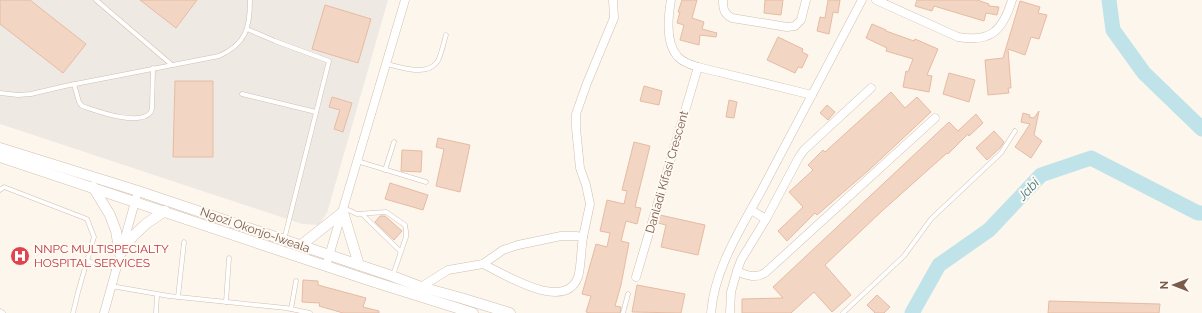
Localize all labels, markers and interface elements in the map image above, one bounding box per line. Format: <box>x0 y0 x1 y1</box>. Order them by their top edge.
street label: Danladi Kifasi Crescent <box>643 109 691 235</box>
water label: Jabi <box>1014 174 1043 204</box>
street label: Ngozi Okonjo-Iweala <box>198 205 312 255</box>
place label: NNPC MULTISPECIALTY HOSPITAL SERVICES <box>34 242 169 270</box>
hospital icon: NNPC MULTISPECIALTY HOSPITAL SERVICES <box>9 245 31 267</box>
north arrow <box>1154 265 1194 305</box>
text: N <box>1158 281 1171 289</box>

